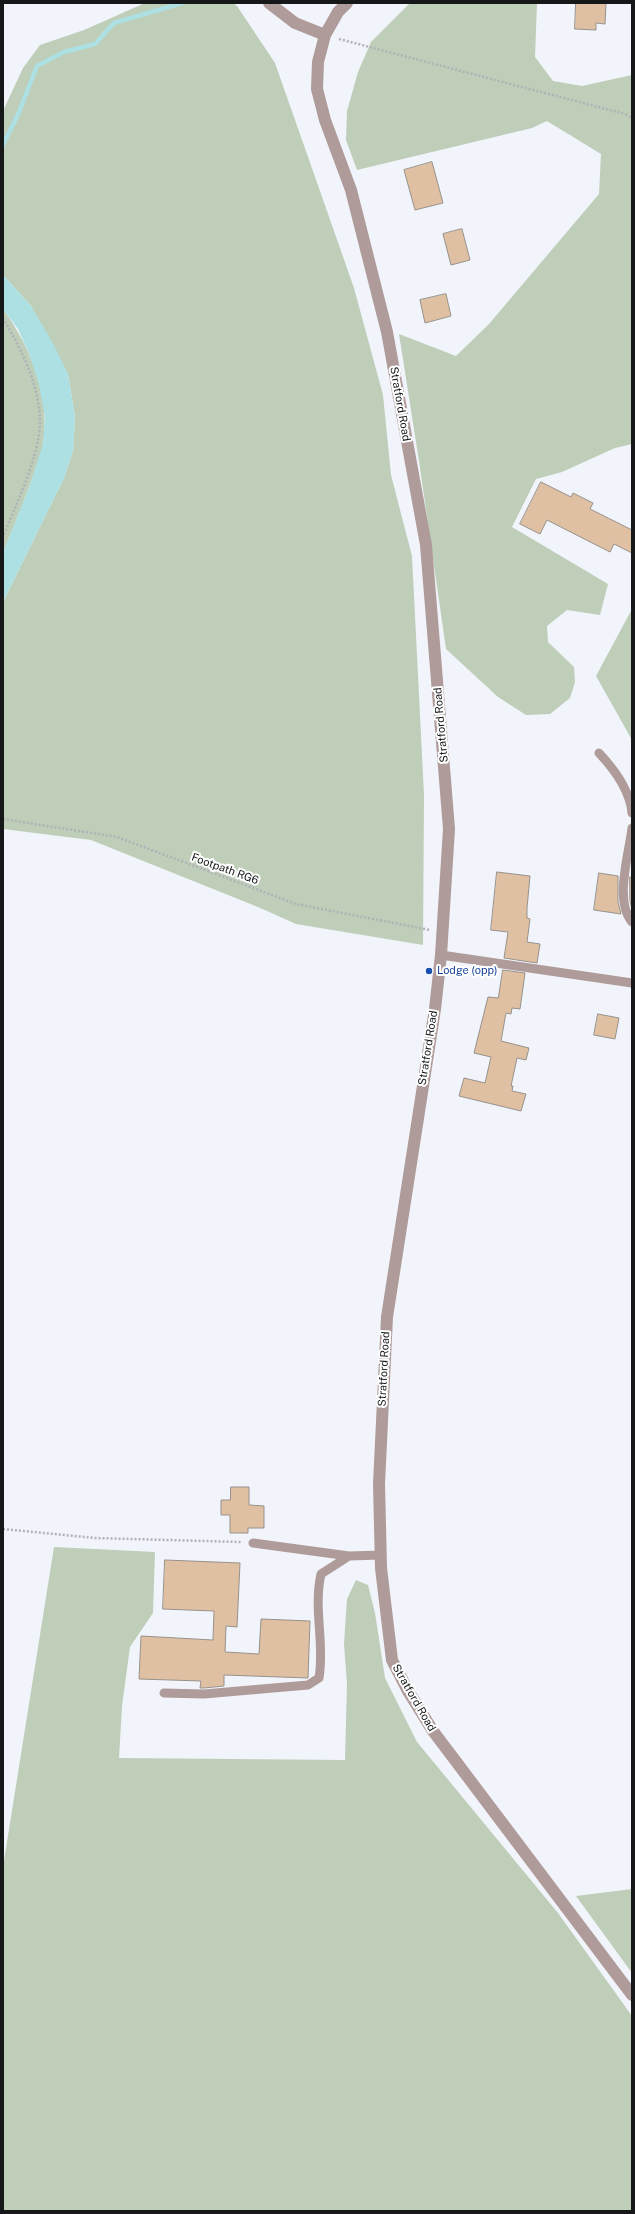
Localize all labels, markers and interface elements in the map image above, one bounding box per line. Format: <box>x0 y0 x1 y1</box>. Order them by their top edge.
street label: Stratford Road <box>387 366 413 442</box>
street label: Stratford Road <box>431 687 451 763</box>
street label: Footpath RG6 <box>190 851 260 887</box>
place label: Lodge (opp) <box>437 964 497 978</box>
marker: Lodge (opp) <box>424 966 434 976</box>
street label: Stratford Road <box>416 1010 440 1086</box>
street label: Stratford Road <box>375 1331 393 1407</box>
street label: Stratford Road <box>389 1662 439 1734</box>

